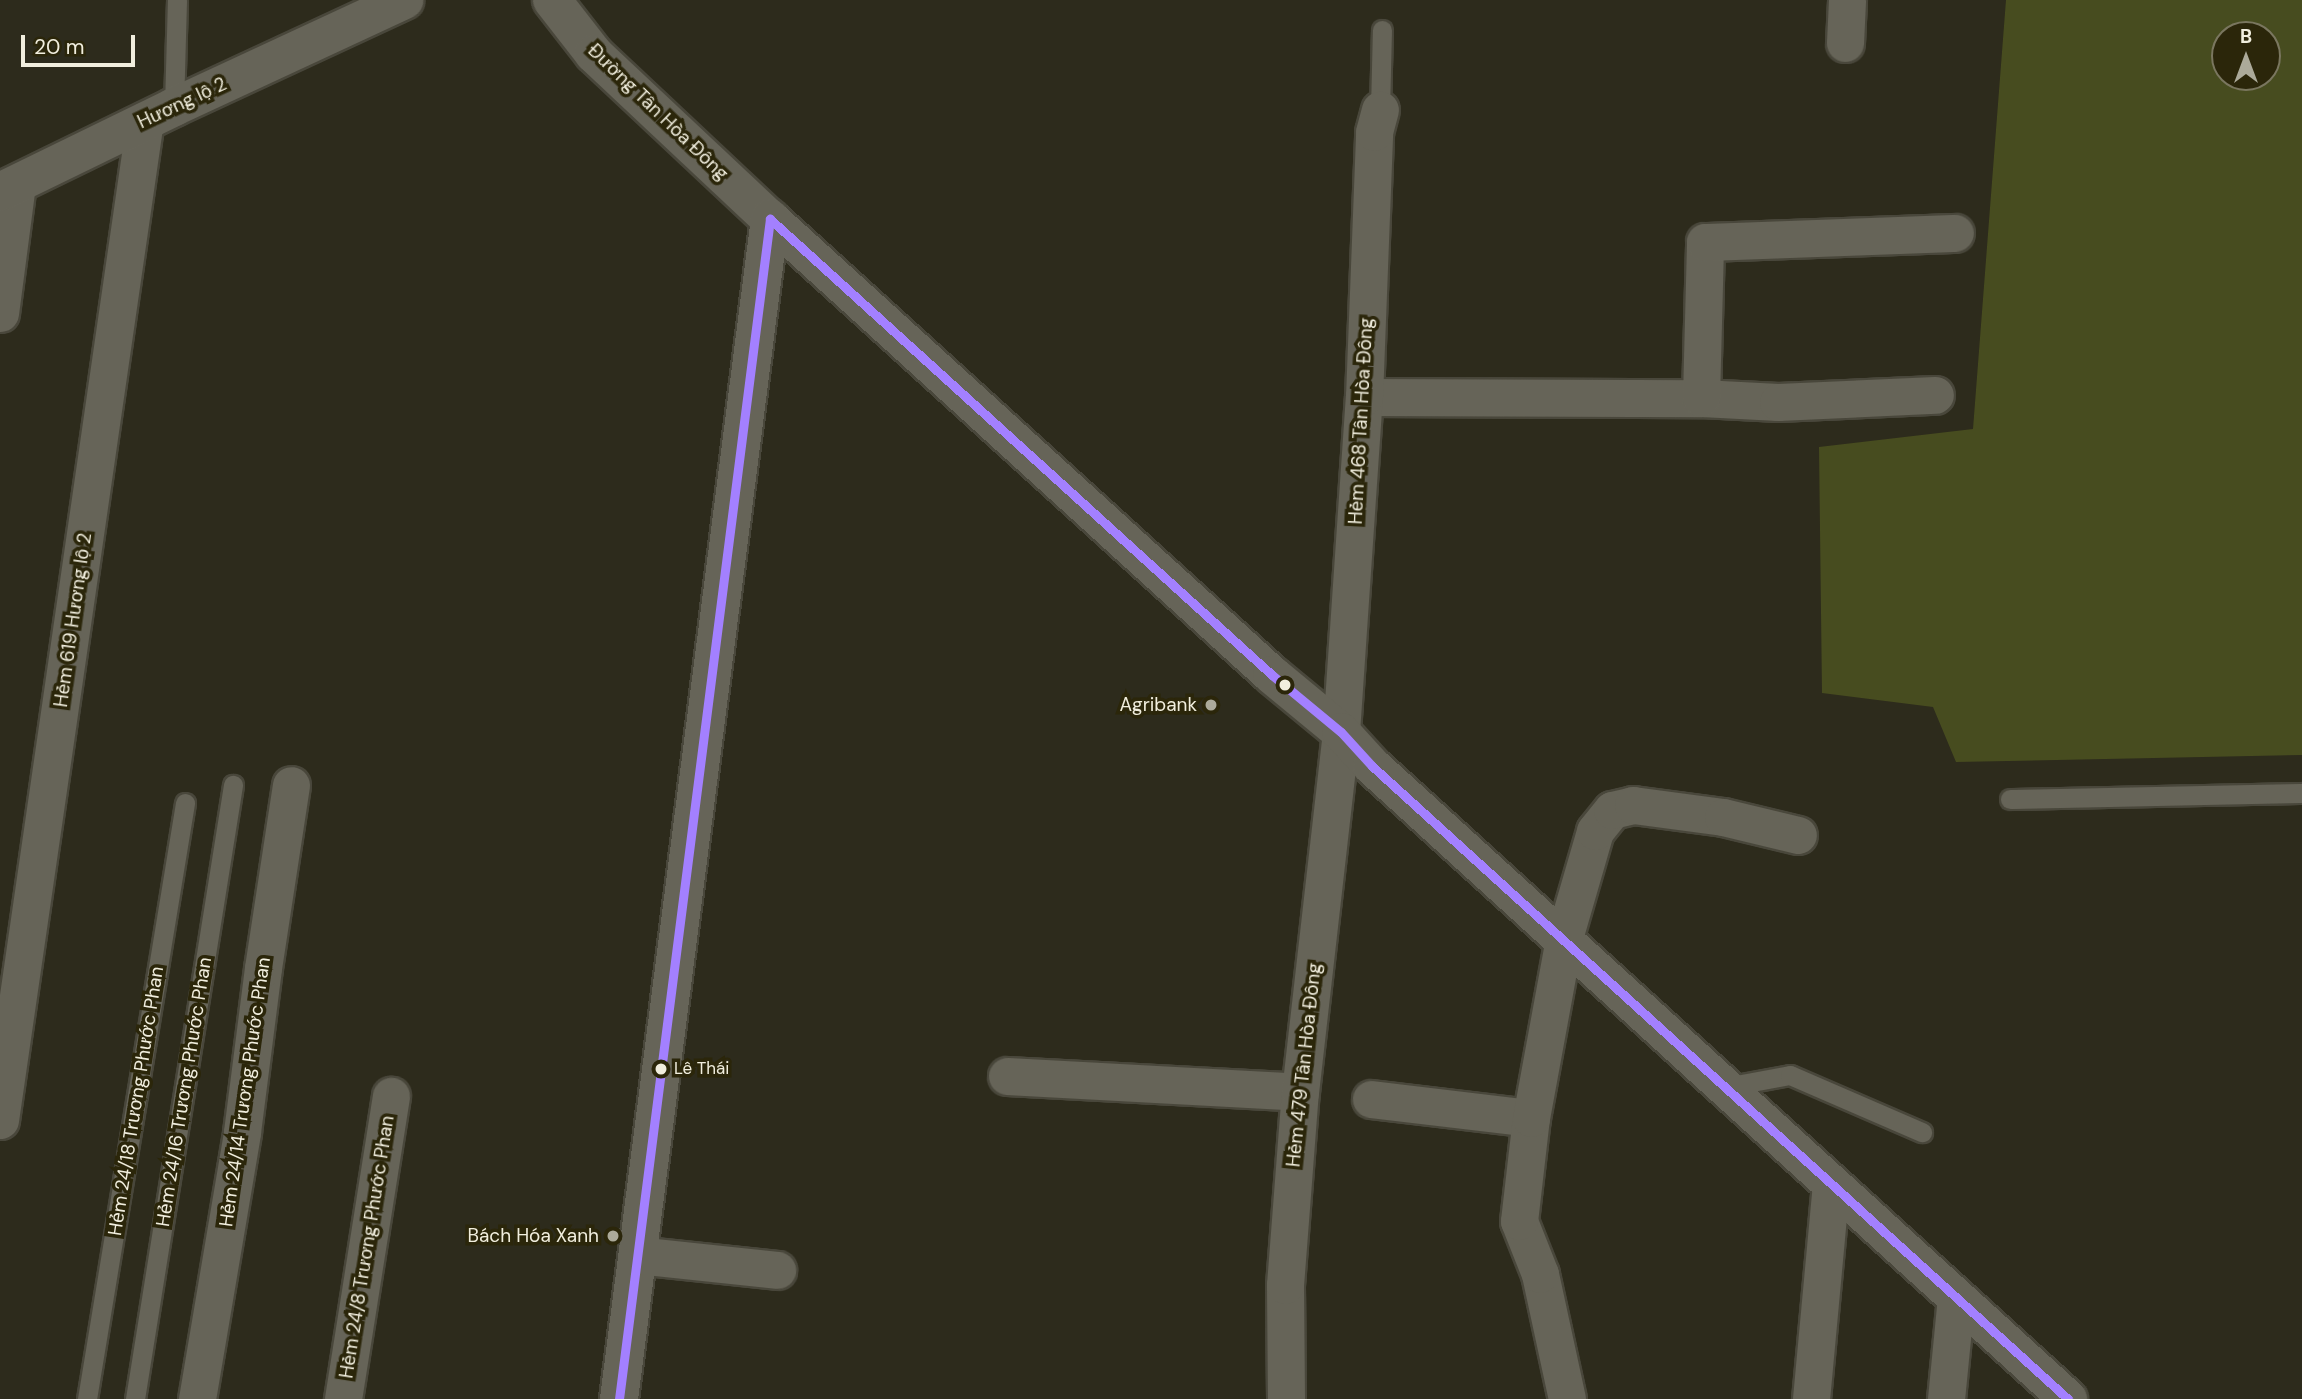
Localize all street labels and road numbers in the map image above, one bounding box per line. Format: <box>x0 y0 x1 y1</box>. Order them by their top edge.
street label: Đường Tân Hòa Đông <box>583 39 733 185</box>
street label: Hương lộ 2 <box>134 72 230 134</box>
street label: Hẻm 468 Tân Hòa Đông <box>1344 317 1378 525</box>
street label: Hẻm 619 Hương lộ 2 <box>49 531 97 709</box>
street label: Hẻm 24/16 Trương Phước Phan <box>151 956 217 1228</box>
street label: Hẻm 24/14 Trương Phước Phan <box>215 956 275 1228</box>
street label: Hẻm 479 Tân Hòa Đông <box>1282 962 1326 1168</box>
street label: Hẻm 24/18 Trương Phước Phan <box>103 965 169 1237</box>
street label: Hẻm 24/8 Trương Phước Phan <box>335 1114 399 1380</box>

